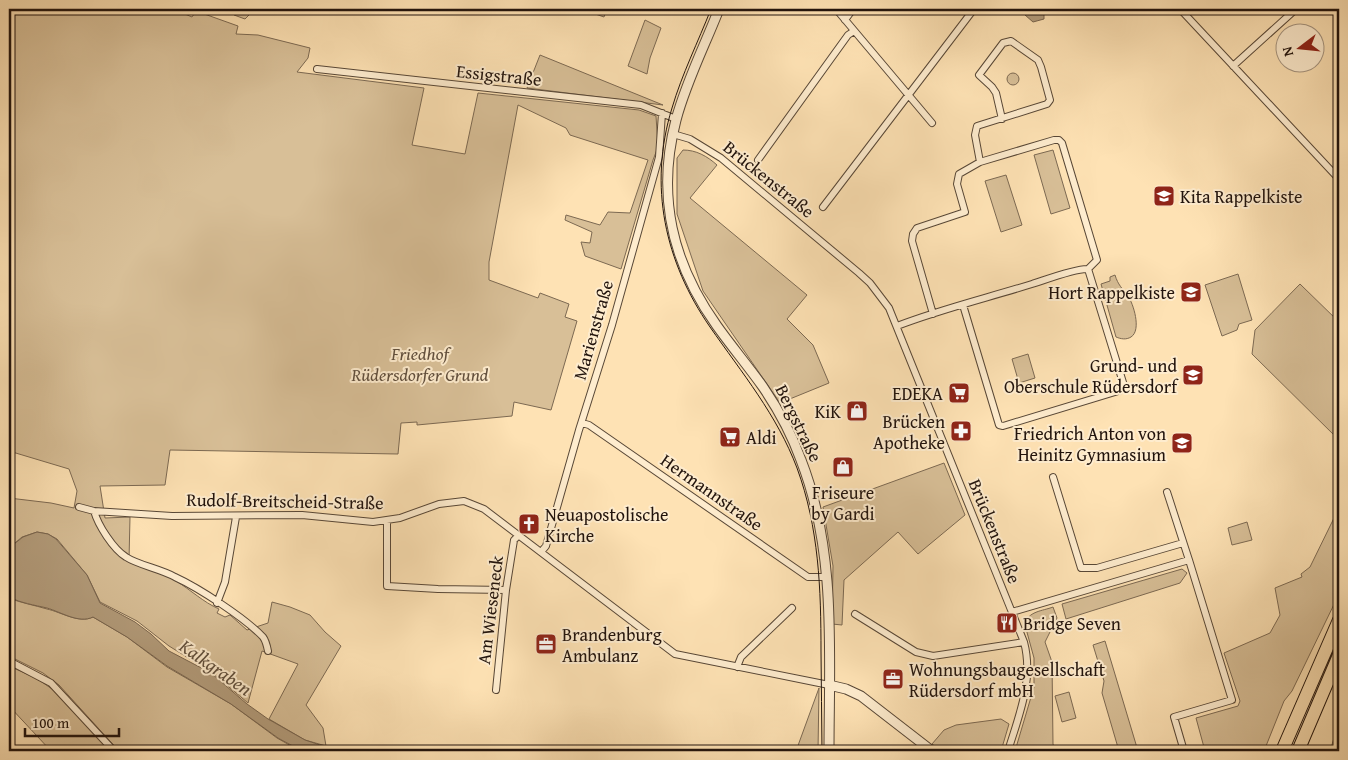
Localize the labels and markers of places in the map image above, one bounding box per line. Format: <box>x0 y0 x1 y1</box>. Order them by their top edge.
place label: Kita Rappelkiste <box>1180 183 1302 210</box>
school or university icon: Kita Rappelkiste <box>1152 184 1176 208</box>
place label: Hort Rappelkiste <box>1048 279 1175 306</box>
school or university icon: Hort Rappelkiste <box>1179 280 1203 304</box>
place label: Grund- und Oberschule Rüdersdorf <box>1004 352 1179 400</box>
school or university icon: Grund- und Oberschule Rüdersdorf <box>1181 363 1205 387</box>
place label: EDEKA <box>892 380 943 407</box>
supermarket icon: EDEKA <box>947 381 971 405</box>
place label: KiK <box>815 398 841 425</box>
shop icon: KiK <box>845 399 869 423</box>
place label: Brücken Apotheke <box>873 408 945 456</box>
pharmacy icon: Brücken Apotheke <box>949 419 973 443</box>
place label: Friedrich Anton von Heinitz Gymnasium <box>1014 420 1166 468</box>
place label: Aldi <box>746 424 777 451</box>
supermarket icon: Aldi <box>718 425 742 449</box>
school or university icon: Friedrich Anton von Heinitz Gymnasium <box>1170 431 1194 455</box>
shop icon: Friseure by Gardi <box>831 455 855 479</box>
place label: Friseure by Gardi <box>811 479 875 527</box>
place label: Neuapostolische Kirche <box>545 501 669 549</box>
church icon: Neuapostolische Kirche <box>517 512 541 536</box>
place label: Bridge Seven <box>1023 610 1121 637</box>
restaurant icon: Bridge Seven <box>995 611 1019 635</box>
place label: Brandenburg Ambulanz <box>562 621 662 669</box>
office icon: Brandenburg Ambulanz <box>534 632 558 656</box>
place label: Wohnungsbaugesellschaft Rüdersdorf mbH <box>909 656 1106 704</box>
office icon: Wohnungsbaugesellschaft Rüdersdorf mbH <box>881 667 905 691</box>

